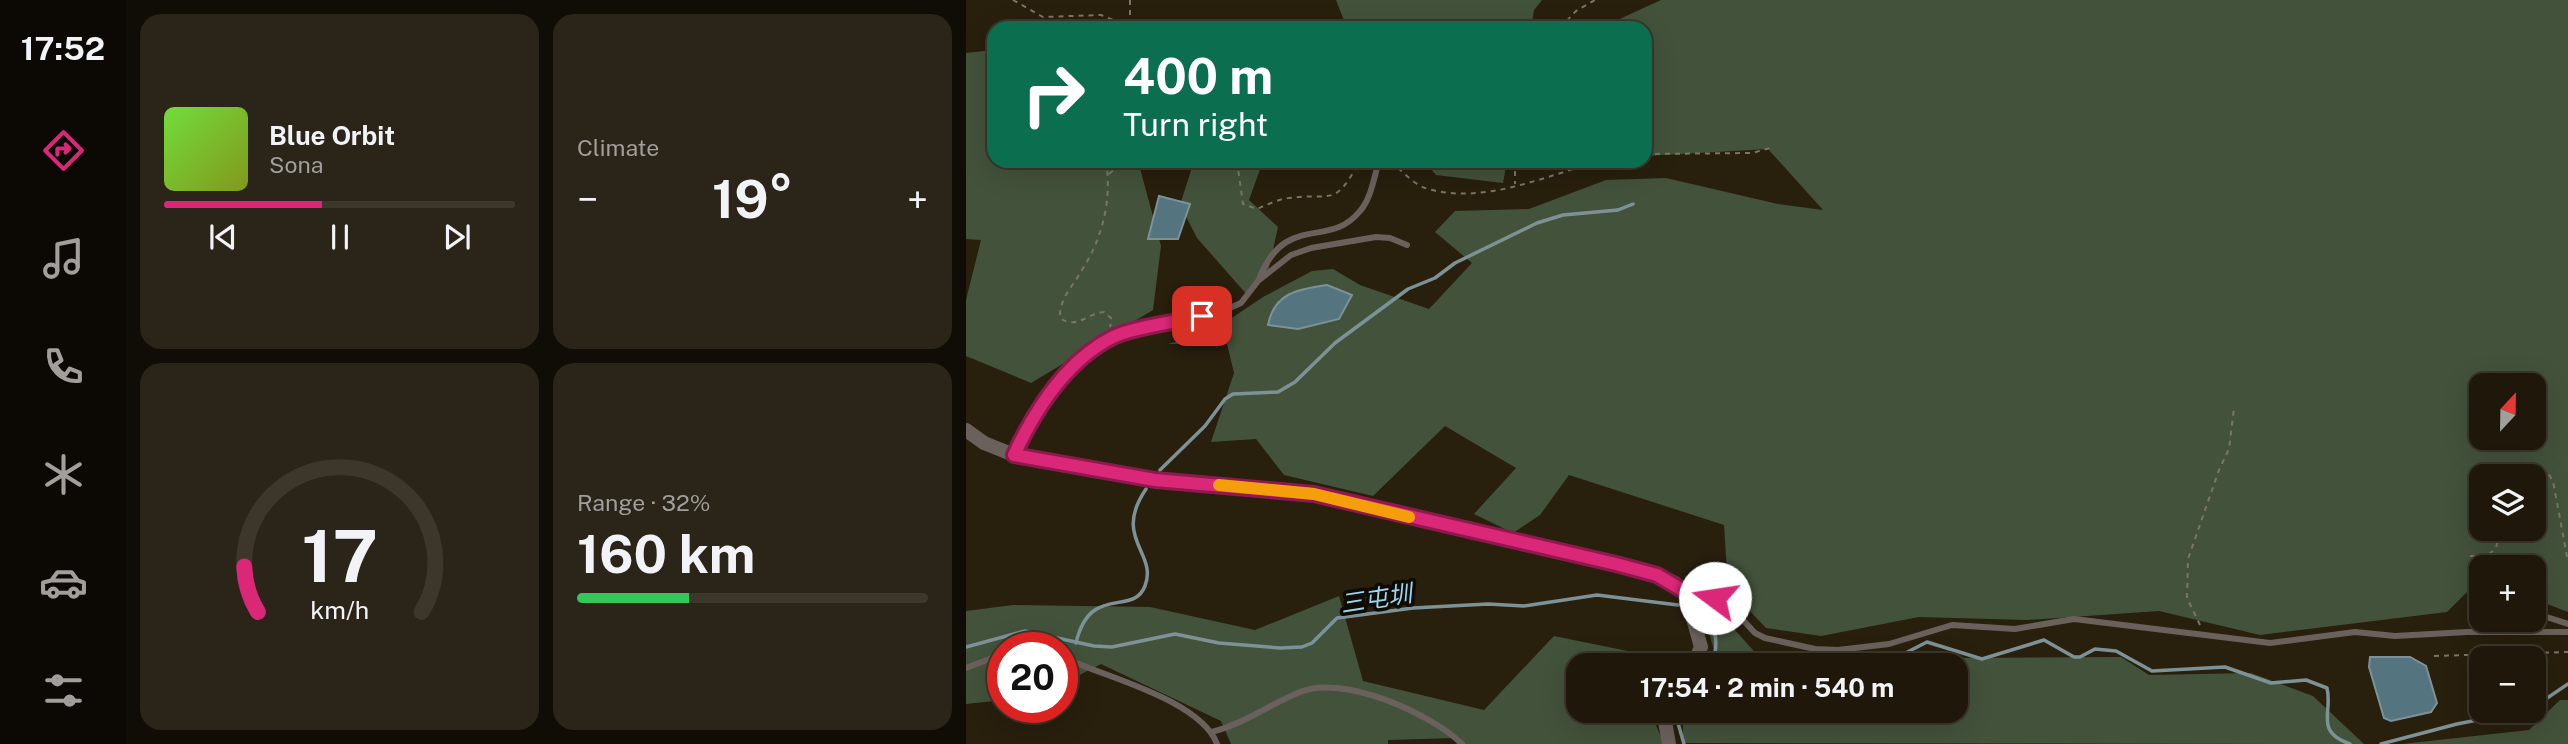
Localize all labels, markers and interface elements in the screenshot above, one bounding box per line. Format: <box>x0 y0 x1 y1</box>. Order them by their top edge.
text: 17:52 <box>21 30 105 67</box>
text: 400 m <box>1123 47 1273 105</box>
icon: right <box>1008 49 1099 140</box>
text: Turn right <box>1123 106 1268 143</box>
text: Blue Orbit <box>269 120 395 151</box>
icon: directions <box>39 126 88 175</box>
text: Climate <box>577 134 659 161</box>
text: Sona <box>269 151 323 178</box>
text: 19° <box>712 169 793 230</box>
text: − <box>577 177 598 222</box>
text: + <box>907 177 928 222</box>
icon: previous <box>204 218 242 256</box>
icon: pause <box>321 218 359 256</box>
icon: next <box>438 218 476 256</box>
icon: music <box>39 234 88 283</box>
pin <box>1172 286 1232 346</box>
icon: arrive <box>1183 297 1221 335</box>
icon: phone <box>39 342 88 391</box>
north arrow <box>2469 373 2546 450</box>
map controls <box>2469 373 2546 723</box>
icon: climate <box>39 450 88 499</box>
button: layers <box>2469 464 2546 541</box>
text: Range · 32% <box>577 489 710 516</box>
text: 17 <box>301 514 378 599</box>
text: 160 km <box>577 524 755 585</box>
button: + <box>2469 555 2546 632</box>
icon: car <box>39 558 88 607</box>
position arrow <box>1678 561 1752 635</box>
water label: 三屯圳 <box>1338 578 1417 617</box>
text: km/h <box>310 595 369 625</box>
speed limit sign: 20 <box>987 632 1078 723</box>
button: − <box>2469 646 2546 723</box>
icon: filters <box>39 666 88 715</box>
text: 17:54 · 2 min · 540 m <box>1640 672 1894 703</box>

